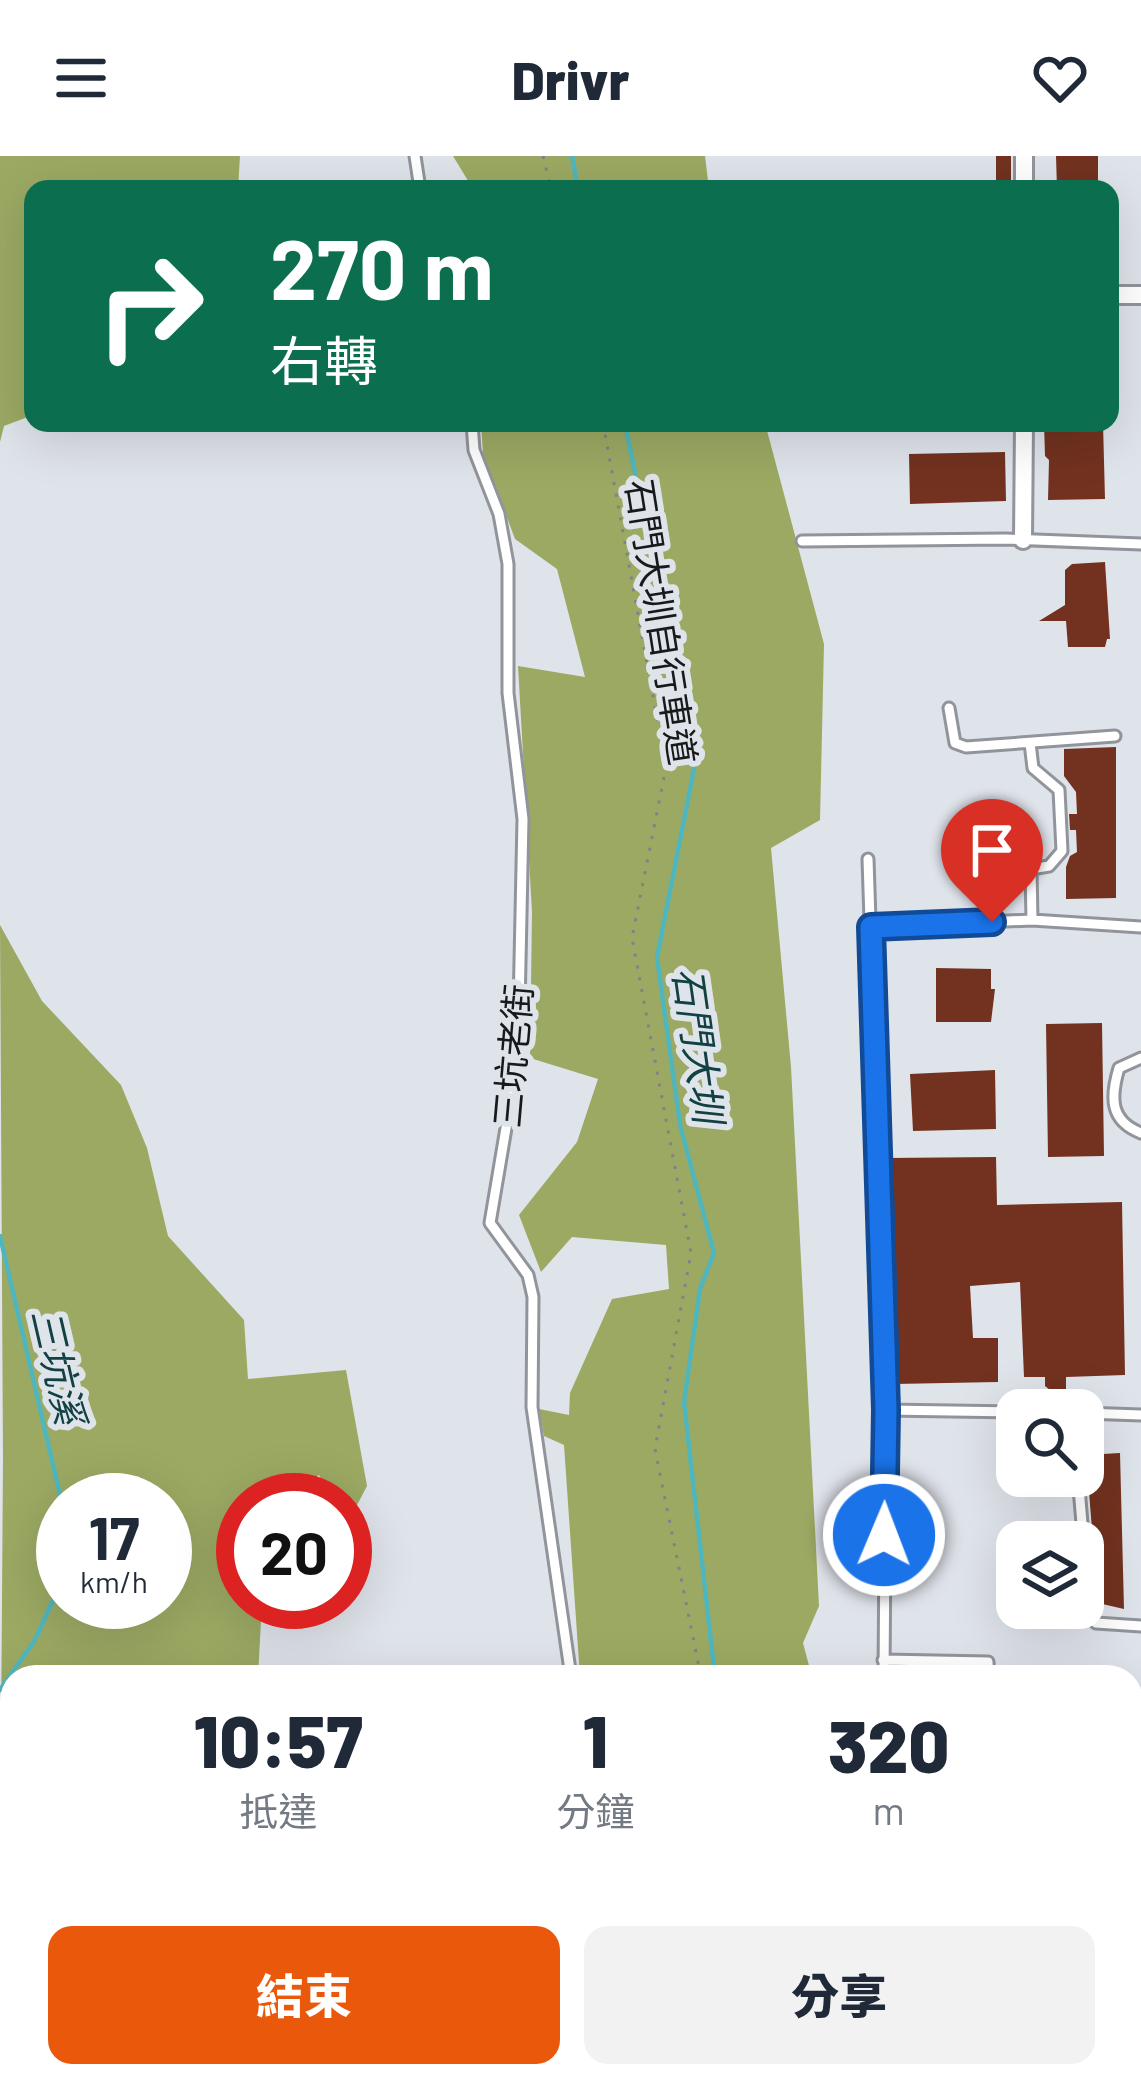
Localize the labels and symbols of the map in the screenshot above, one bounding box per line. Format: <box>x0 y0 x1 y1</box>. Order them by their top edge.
street label: 石門大圳自行車道 <box>619 476 706 767</box>
pin <box>941 799 1043 922</box>
water label: 石門大圳 <box>665 964 734 1130</box>
street label: 三坑老街 <box>484 982 539 1129</box>
water label: 三坑溪 <box>23 1303 97 1433</box>
position arrow <box>821 1472 947 1598</box>
speed limit sign: 20 <box>216 1473 372 1629</box>

